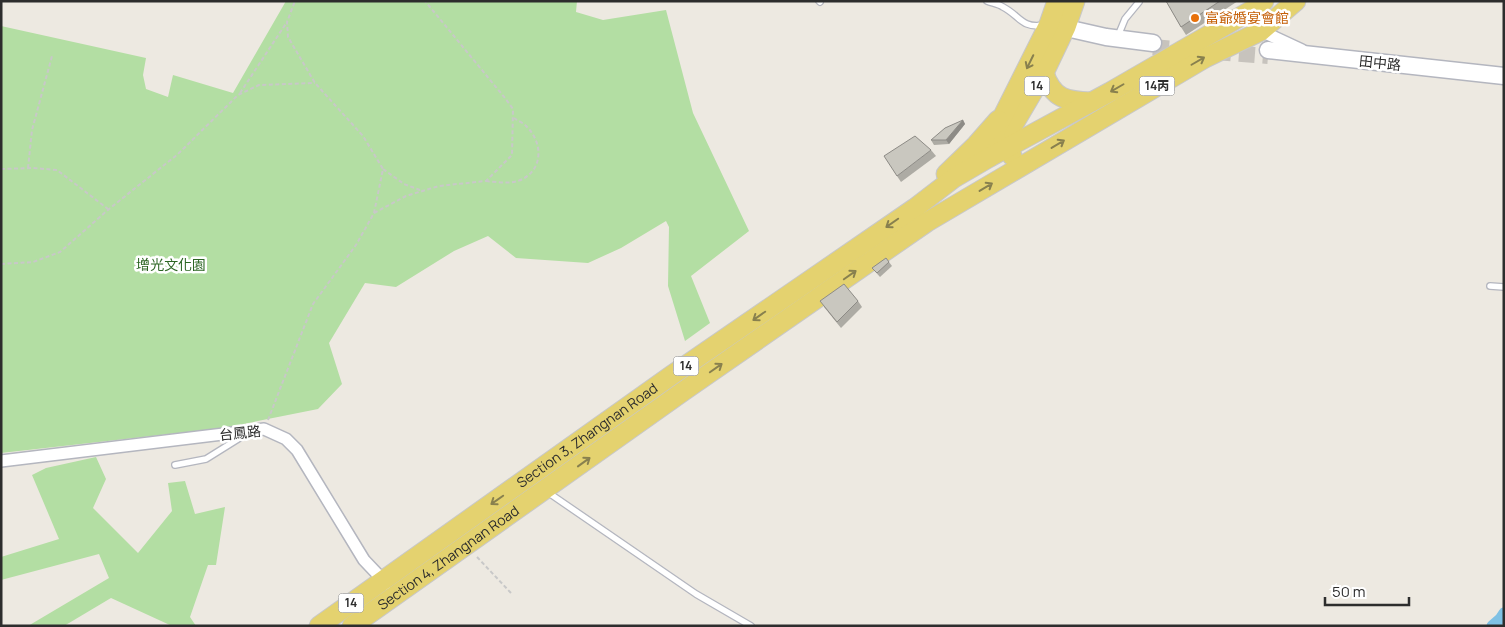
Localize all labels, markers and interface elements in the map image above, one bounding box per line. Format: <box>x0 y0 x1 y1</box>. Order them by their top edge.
place label: 富爺婚宴會館 <box>1205 8 1289 27</box>
marker: 富爺婚宴會館 <box>1189 12 1201 24</box>
street label: 田中路 <box>1358 51 1402 74</box>
one-way arrow <box>1025 54 1034 69</box>
one-way arrow <box>1191 56 1205 66</box>
road number: 14 <box>1024 76 1050 95</box>
road number: 14丙 <box>1140 76 1174 95</box>
one-way arrow <box>1109 83 1124 93</box>
one-way arrow <box>1051 139 1065 149</box>
one-way arrow <box>979 182 993 192</box>
one-way arrow <box>885 218 899 228</box>
park label: 增光文化園 <box>136 255 206 274</box>
one-way arrow <box>843 270 857 280</box>
one-way arrow <box>752 311 766 321</box>
road number: 14 <box>674 356 698 376</box>
one-way arrow <box>709 363 723 373</box>
street label: Section 3, Zhangnan Road <box>512 378 661 492</box>
street label: 台鳳路 <box>218 421 262 444</box>
one-way arrow <box>577 457 591 467</box>
one-way arrow <box>490 495 504 505</box>
street label: Section 4, Zhangnan Road <box>373 501 522 614</box>
scale bar <box>1325 574 1409 606</box>
text: 50 m <box>1332 581 1366 602</box>
road number: 14 <box>338 594 364 612</box>

